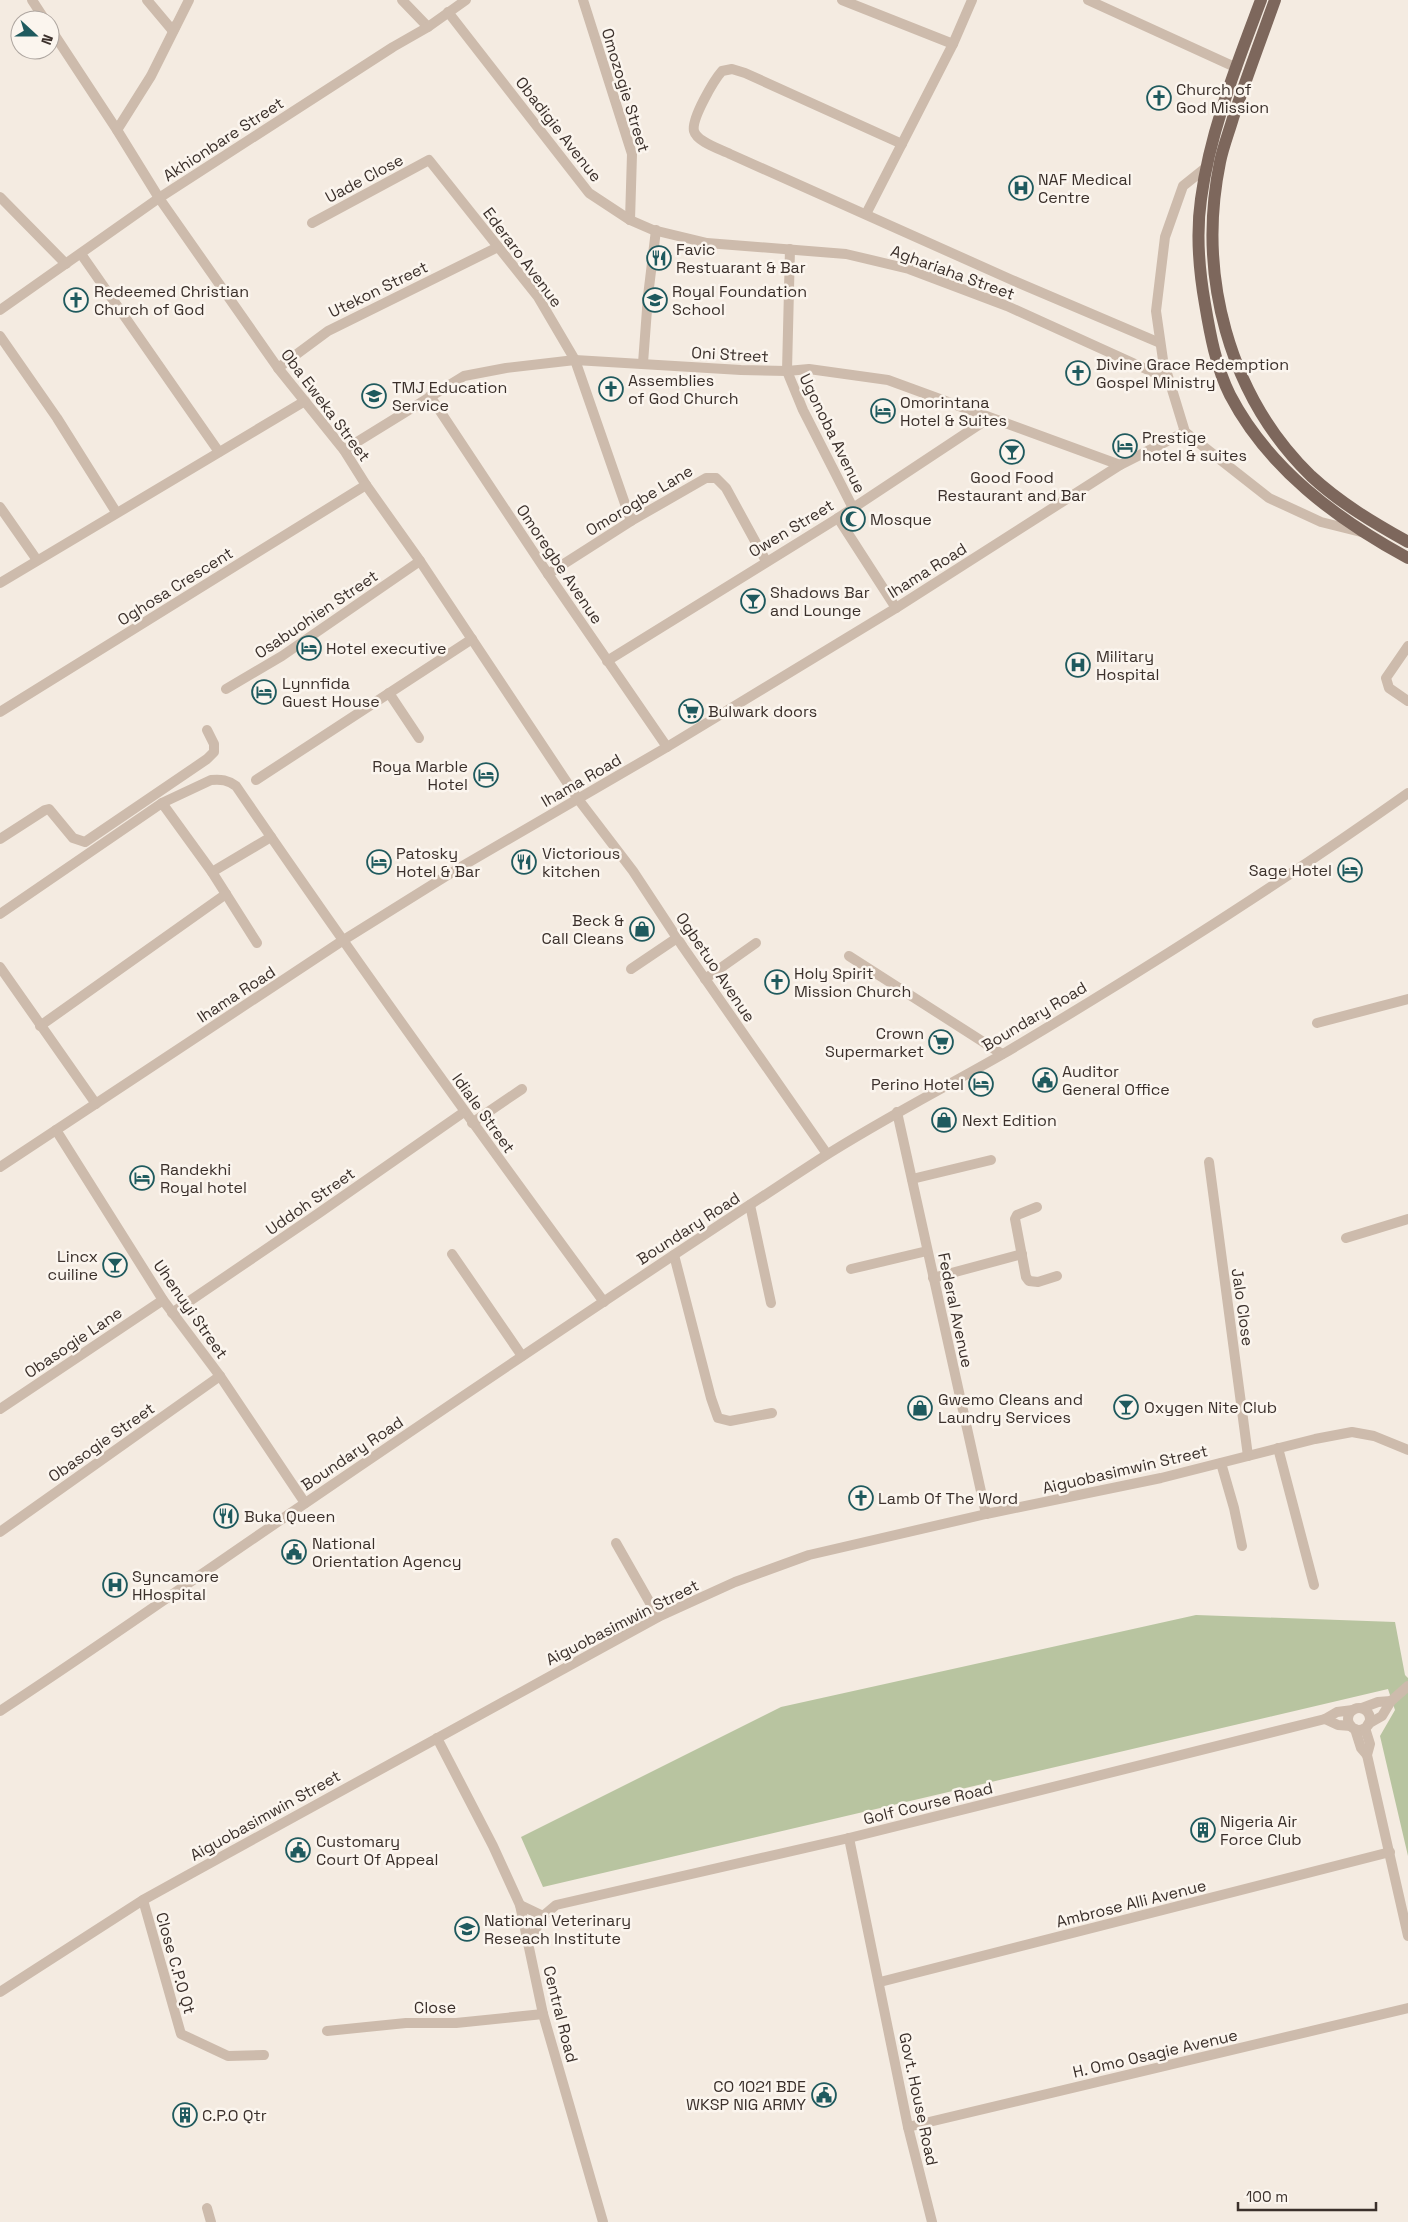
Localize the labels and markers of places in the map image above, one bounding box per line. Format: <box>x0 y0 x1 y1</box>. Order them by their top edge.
place label: Church of God Mission <box>1176 79 1269 118</box>
church icon: Church of God Mission <box>1146 85 1172 111</box>
place label: NAF Medical Centre <box>1038 169 1132 208</box>
hospital icon: NAF Medical Centre <box>1008 175 1034 201</box>
place label: Favic Restuarant & Bar <box>676 239 806 278</box>
restaurant icon: Favic Restuarant & Bar <box>646 245 672 271</box>
place label: Redeemed Christian Church of God <box>94 281 249 320</box>
place label: Royal Foundation School <box>672 281 807 320</box>
church icon: Redeemed Christian Church of God <box>63 287 89 313</box>
school or university icon: Royal Foundation School <box>642 287 668 313</box>
place label: Divine Grace Redemption Gospel Ministry <box>1096 354 1289 393</box>
church icon: Divine Grace Redemption Gospel Ministry <box>1065 360 1091 386</box>
place label: Assemblies of God Church <box>628 370 739 409</box>
church icon: Assemblies of God Church <box>598 376 624 402</box>
place label: TMJ Education Service <box>392 377 507 416</box>
school or university icon: TMJ Education Service <box>361 383 387 409</box>
place label: Omorintana Hotel & Suites <box>900 392 1007 431</box>
hotel icon: Omorintana Hotel & Suites <box>870 398 896 424</box>
place label: Prestige hotel & suites <box>1142 427 1247 466</box>
hotel icon: Prestige hotel & suites <box>1112 433 1138 459</box>
bar icon: Good Food Restaurant and Bar <box>999 439 1025 465</box>
place label: Good Food Restaurant and Bar <box>937 467 1087 506</box>
mosque icon: Mosque <box>840 506 866 532</box>
place label: Mosque <box>870 509 932 530</box>
place label: Shadows Bar and Lounge <box>770 582 870 621</box>
bar icon: Shadows Bar and Lounge <box>740 588 766 614</box>
hotel icon: Hotel executive <box>296 635 322 661</box>
place label: Hotel executive <box>326 638 446 659</box>
place label: Military Hospital <box>1096 646 1159 685</box>
hospital icon: Military Hospital <box>1065 652 1091 678</box>
place label: Lynnfida Guest House <box>282 673 380 712</box>
hotel icon: Lynnfida Guest House <box>251 679 277 705</box>
supermarket icon: Bulwark doors <box>678 698 704 724</box>
place label: Bulwark doors <box>708 701 817 722</box>
place label: Roya Marble Hotel <box>372 756 468 795</box>
hotel icon: Roya Marble Hotel <box>473 762 499 788</box>
place label: Patosky Hotel & Bar <box>396 843 480 882</box>
place label: Victorious kitchen <box>542 843 620 882</box>
hotel icon: Patosky Hotel & Bar <box>366 849 392 875</box>
restaurant icon: Victorious kitchen <box>511 849 537 875</box>
hotel icon: Sage Hotel <box>1337 857 1363 883</box>
place label: Sage Hotel <box>1249 860 1332 881</box>
place label: Beck & Call Cleans <box>541 910 624 949</box>
shop icon: Beck & Call Cleans <box>629 916 655 942</box>
place label: Holy Spirit Mission Church <box>794 963 911 1002</box>
church icon: Holy Spirit Mission Church <box>764 969 790 995</box>
place label: Crown Supermarket <box>825 1023 924 1062</box>
supermarket icon: Crown Supermarket <box>928 1029 954 1055</box>
place label: Auditor General Office <box>1062 1061 1170 1100</box>
public building icon: Auditor General Office <box>1032 1067 1058 1093</box>
hotel icon: Perino Hotel <box>968 1071 994 1097</box>
place label: Perino Hotel <box>871 1074 964 1095</box>
shop icon: Next Edition <box>931 1107 957 1133</box>
place label: Next Edition <box>962 1110 1057 1131</box>
place label: Randekhi Royal hotel <box>160 1159 247 1198</box>
hotel icon: Randekhi Royal hotel <box>129 1165 155 1191</box>
place label: Lincx cuiline <box>48 1246 98 1285</box>
bar icon: Lincx cuiline <box>102 1252 128 1278</box>
place label: Gwemo Cleans and Laundry Services <box>938 1389 1083 1428</box>
bar icon: Oxygen Nite Club <box>1113 1394 1139 1420</box>
shop icon: Gwemo Cleans and Laundry Services <box>907 1395 933 1421</box>
place label: Oxygen Nite Club <box>1144 1397 1277 1418</box>
church icon: Lamb Of The Word <box>848 1485 874 1511</box>
place label: Lamb Of The Word <box>878 1488 1018 1509</box>
restaurant icon: Buka Queen <box>213 1503 239 1529</box>
place label: Buka Queen <box>244 1506 335 1527</box>
place label: National Orientation Agency <box>312 1533 462 1572</box>
public building icon: National Orientation Agency <box>281 1539 307 1565</box>
place label: Syncamore HHospital <box>132 1566 219 1605</box>
hospital icon: Syncamore HHospital <box>102 1572 128 1598</box>
place label: Nigeria Air Force Club <box>1220 1811 1302 1850</box>
building icon: Nigeria Air Force Club <box>1190 1817 1216 1843</box>
place label: Customary Court Of Appeal <box>316 1831 438 1870</box>
public building icon: Customary Court Of Appeal <box>285 1837 311 1863</box>
place label: National Veterinary Reseach Institute <box>484 1910 631 1949</box>
school or university icon: National Veterinary Reseach Institute <box>454 1916 480 1942</box>
place label: CO 1021 BDE WKSP NIG ARMY <box>686 2076 806 2115</box>
public building icon: CO 1021 BDE WKSP NIG ARMY <box>811 2082 837 2108</box>
building icon: C.P.O Qtr <box>172 2102 198 2128</box>
place label: C.P.O Qtr <box>202 2105 267 2126</box>

